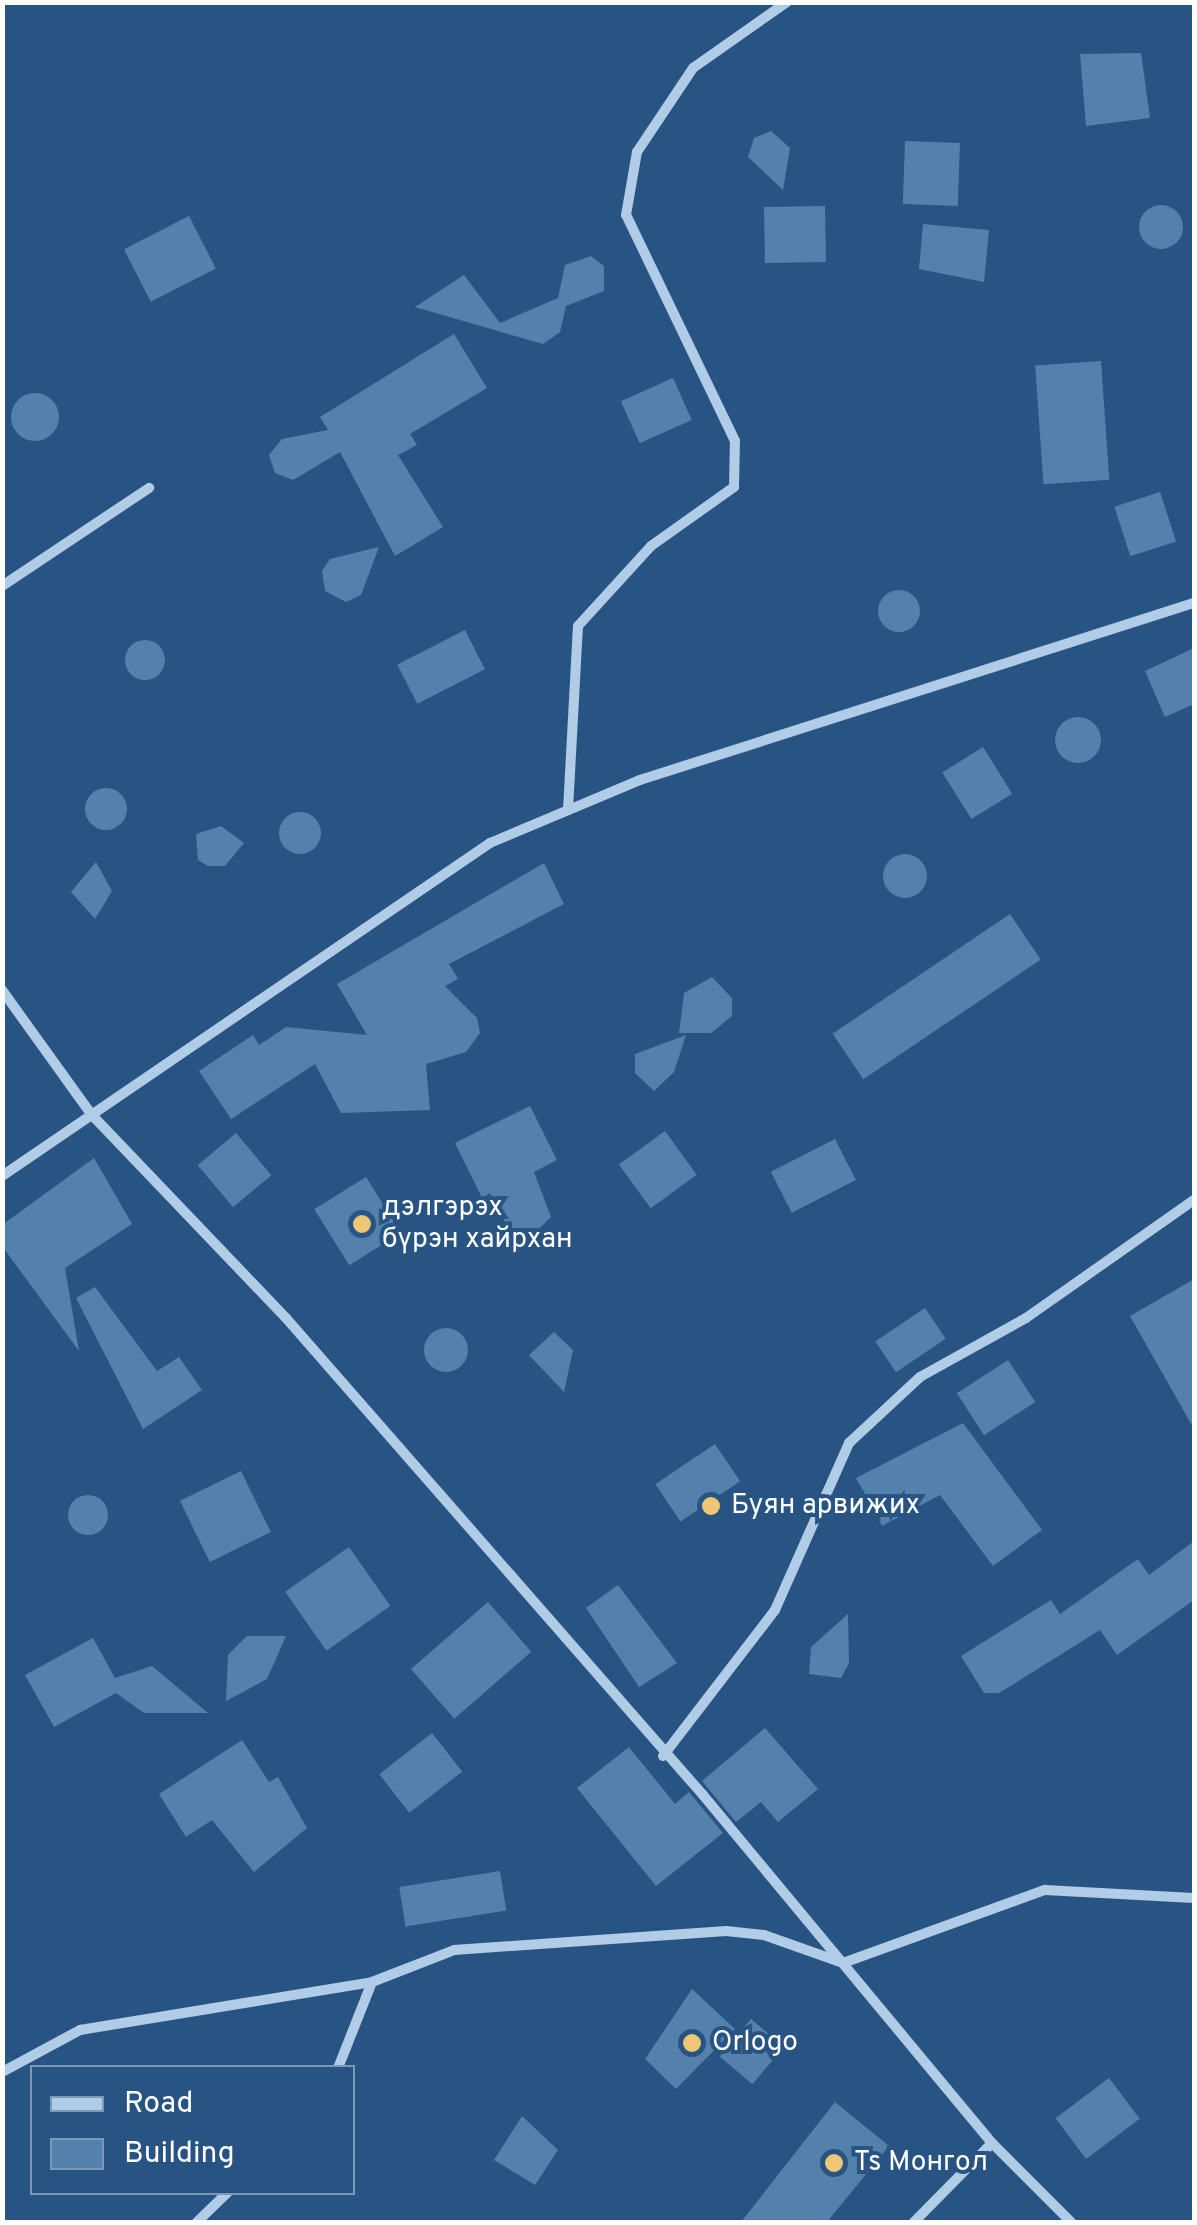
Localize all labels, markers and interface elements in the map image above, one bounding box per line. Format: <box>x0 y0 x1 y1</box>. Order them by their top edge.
place label: дэлгэрэх бүрэн хайрхан <box>382 1191 573 1257</box>
marker: дэлгэрэх бүрэн хайрхан <box>351 1213 373 1235</box>
place label: Буян арвижих <box>731 1489 920 1523</box>
marker: Буян арвижих <box>700 1495 722 1517</box>
place label: Orlogo <box>712 2026 798 2060</box>
marker: Orlogo <box>681 2032 703 2054</box>
legend <box>30 2065 355 2195</box>
text: Road <box>124 2086 193 2123</box>
text: Building <box>124 2136 235 2173</box>
place label: Ts Монгол <box>854 2146 988 2180</box>
marker: Ts Монгол <box>823 2152 845 2174</box>

